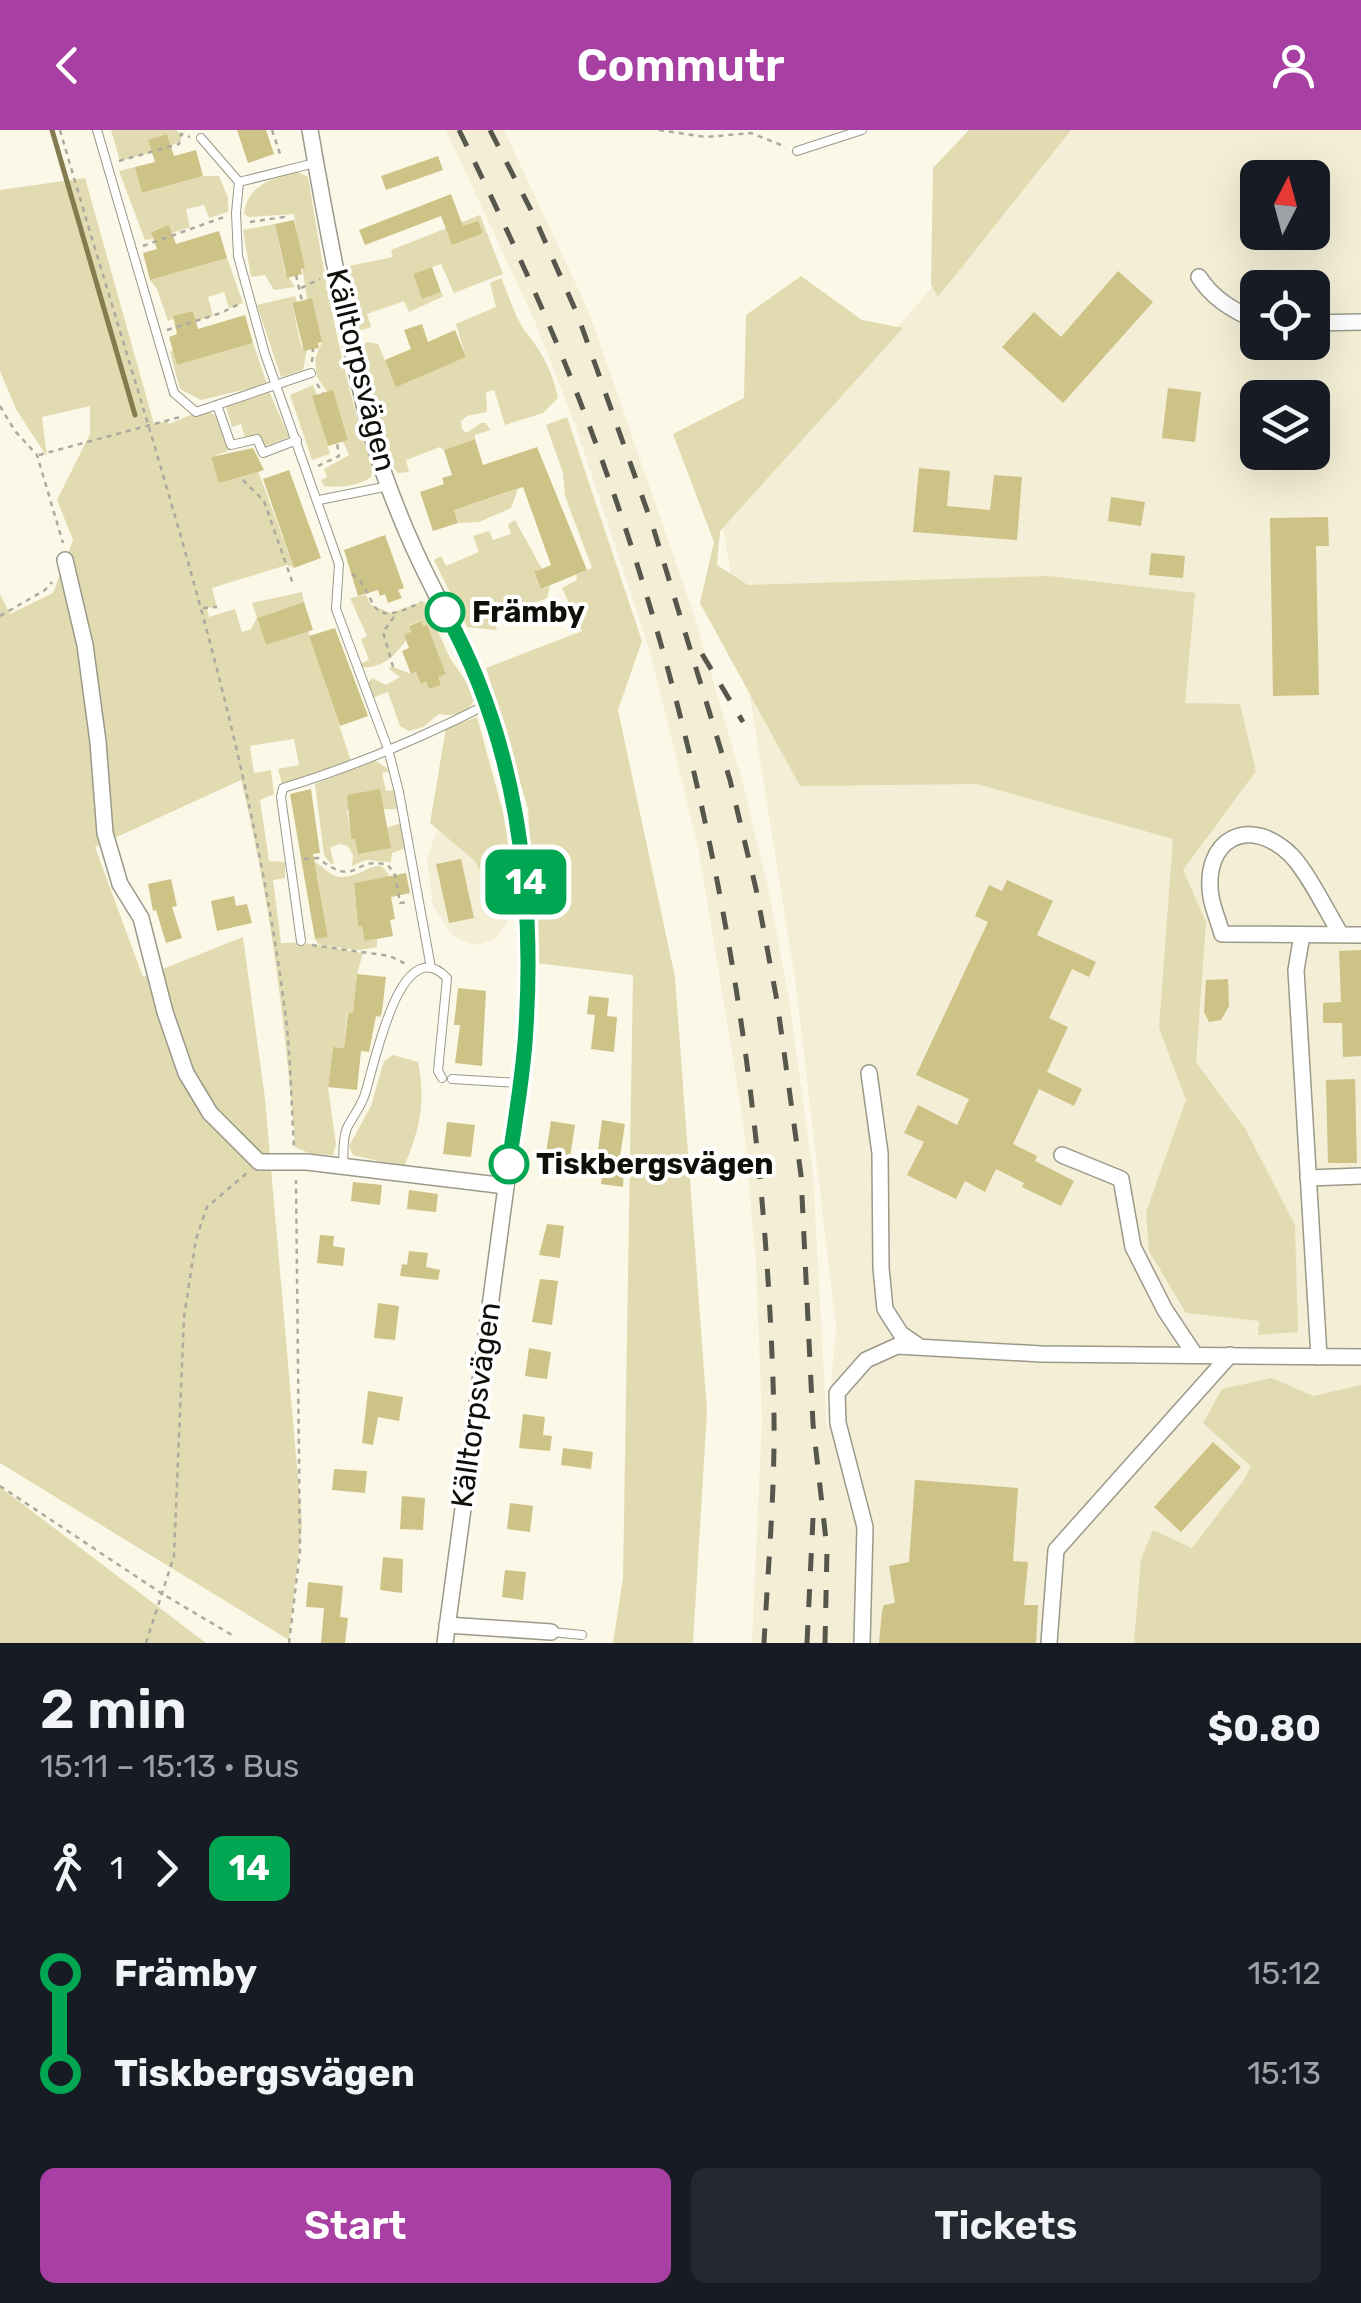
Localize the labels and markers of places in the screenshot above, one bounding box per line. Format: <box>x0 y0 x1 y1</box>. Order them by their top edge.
marker: Främby <box>426 593 464 631</box>
place label: Främby <box>472 594 585 630</box>
marker: Tiskbergsvägen <box>490 1145 528 1183</box>
place label: Tiskbergsvägen <box>536 1146 774 1182</box>

